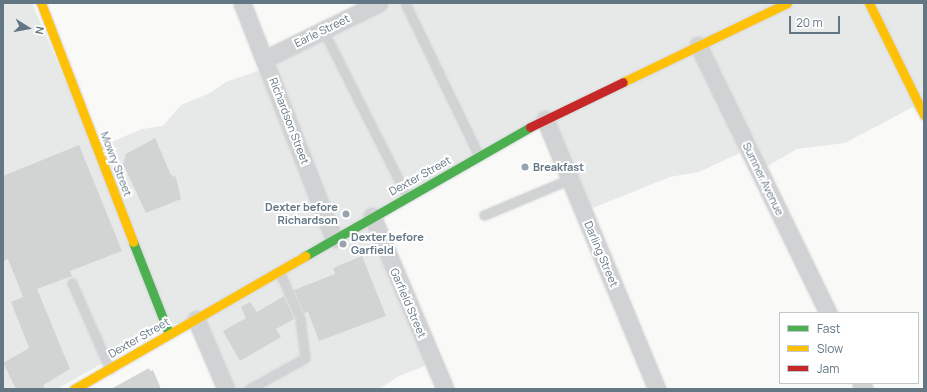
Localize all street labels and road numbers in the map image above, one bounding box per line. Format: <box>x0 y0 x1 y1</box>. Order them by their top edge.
street label: Earle Street <box>292 12 352 50</box>
street label: Richardson Street <box>266 76 312 166</box>
street label: Mowry Street <box>98 130 134 198</box>
street label: Sumner Avenue <box>740 140 786 218</box>
street label: Dexter Street <box>387 154 453 198</box>
street label: Darling Street <box>581 219 621 289</box>
street label: Garfield Street <box>387 266 429 340</box>
street label: Dexter Street <box>106 315 172 361</box>

